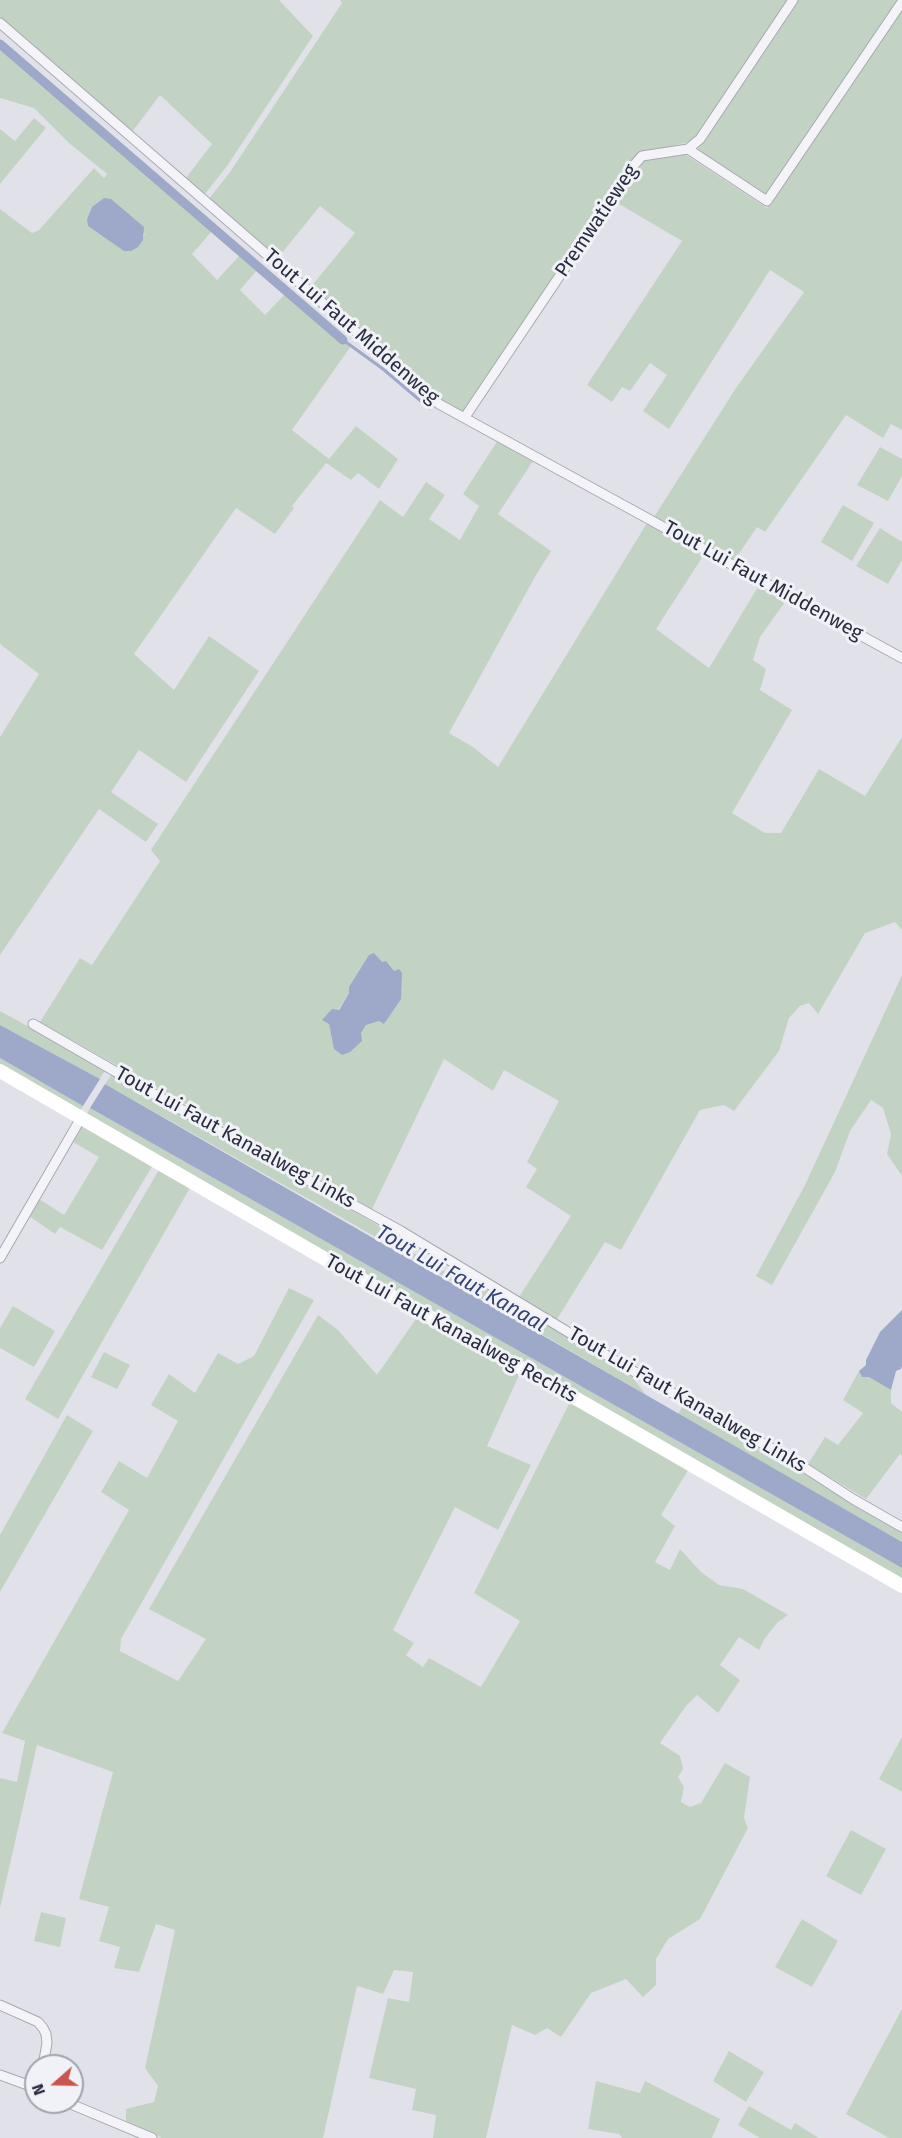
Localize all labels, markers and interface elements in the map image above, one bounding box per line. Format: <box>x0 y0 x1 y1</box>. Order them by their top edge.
street label: Premwatieweg <box>550 160 644 282</box>
street label: Tout Lui Faut Middenweg <box>258 244 444 410</box>
street label: Tout Lui Faut Middenweg <box>659 516 867 646</box>
street label: Tout Lui Faut Kanaalweg Links <box>111 1062 359 1214</box>
water label: Tout Lui Faut Kanaal <box>371 1220 551 1338</box>
street label: Tout Lui Faut Kanaalweg Rechts <box>321 1250 581 1408</box>
street label: Tout Lui Faut Kanaalweg Links <box>564 1322 810 1478</box>
north arrow <box>24 2054 84 2114</box>
text: N <box>28 2081 49 2098</box>

